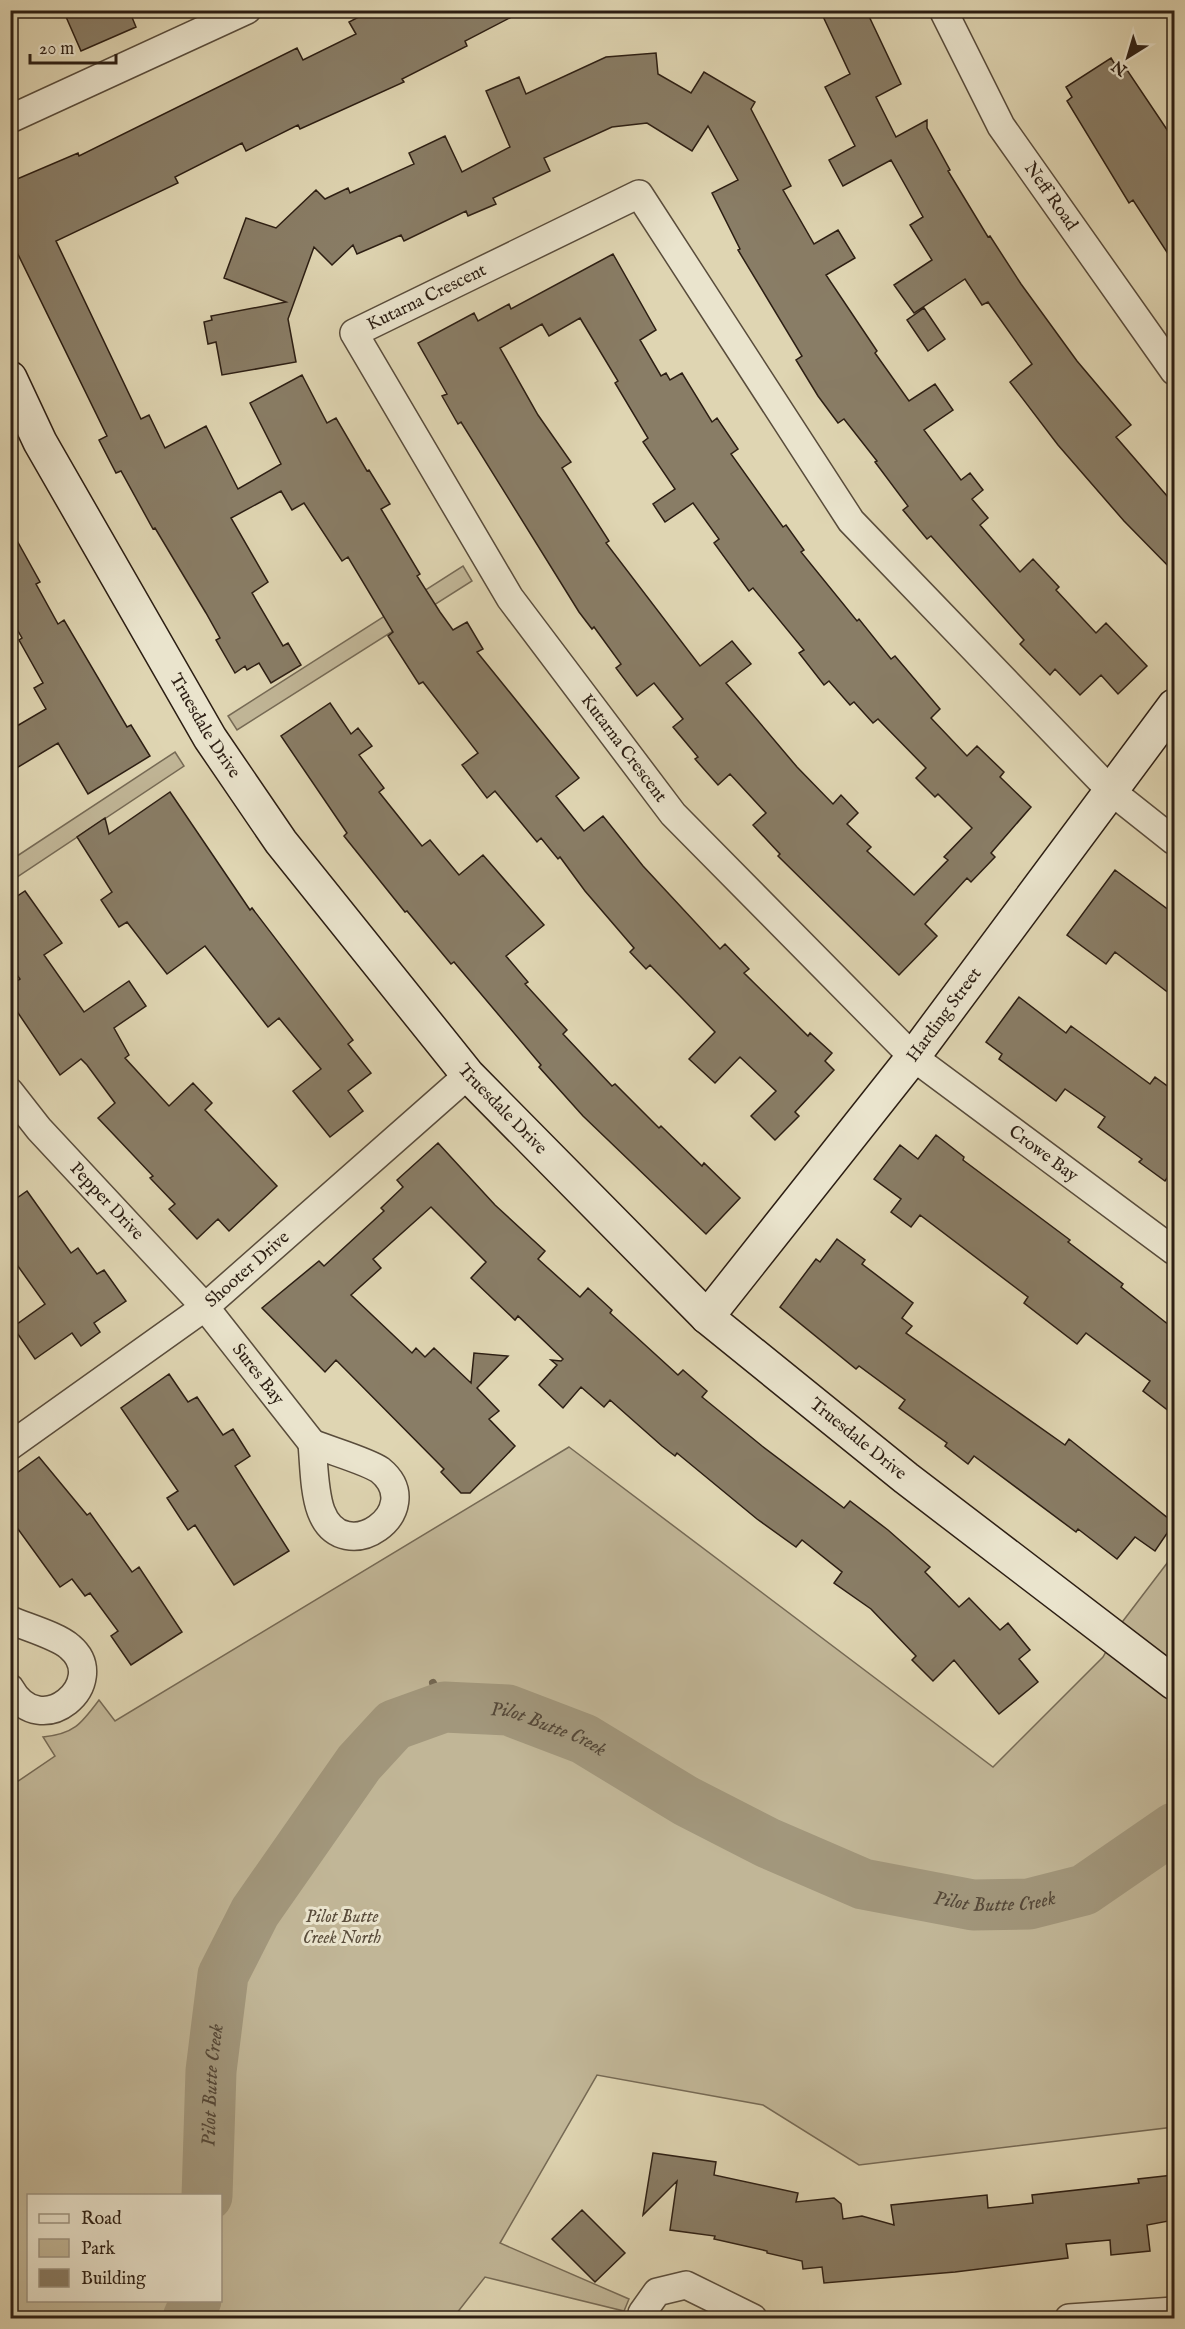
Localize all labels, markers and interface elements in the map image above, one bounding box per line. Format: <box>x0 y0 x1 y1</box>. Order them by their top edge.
scale bar <box>30 27 116 65</box>
north arrow <box>1098 27 1158 87</box>
text: 20 m <box>39 38 74 61</box>
text: N <box>1109 55 1133 80</box>
street label: Neff Road <box>1019 158 1083 236</box>
street label: Kutarna Crescent <box>364 259 490 337</box>
street label: Truesdale Drive <box>164 670 246 783</box>
street label: Kutarna Crescent <box>575 690 672 807</box>
street label: Harding Street <box>901 963 987 1067</box>
street label: Truesdale Drive <box>452 1059 552 1160</box>
street label: Crowe Bay <box>1004 1120 1083 1187</box>
street label: Pepper Drive <box>64 1157 149 1245</box>
street label: Shooter Drive <box>200 1226 294 1313</box>
street label: Sures Bay <box>227 1339 289 1410</box>
street label: Truesdale Drive <box>805 1393 911 1485</box>
water label: Pilot Butte Creek <box>490 1697 611 1762</box>
water label: Pilot Butte Creek <box>932 1885 1058 1917</box>
park label: Pilot Butte Creek North <box>303 1906 382 1950</box>
water label: Pilot Butte Creek <box>196 2022 229 2147</box>
legend <box>27 2194 222 2302</box>
text: Road <box>81 2208 122 2231</box>
text: Park <box>81 2238 116 2261</box>
text: Building <box>81 2268 146 2291</box>

